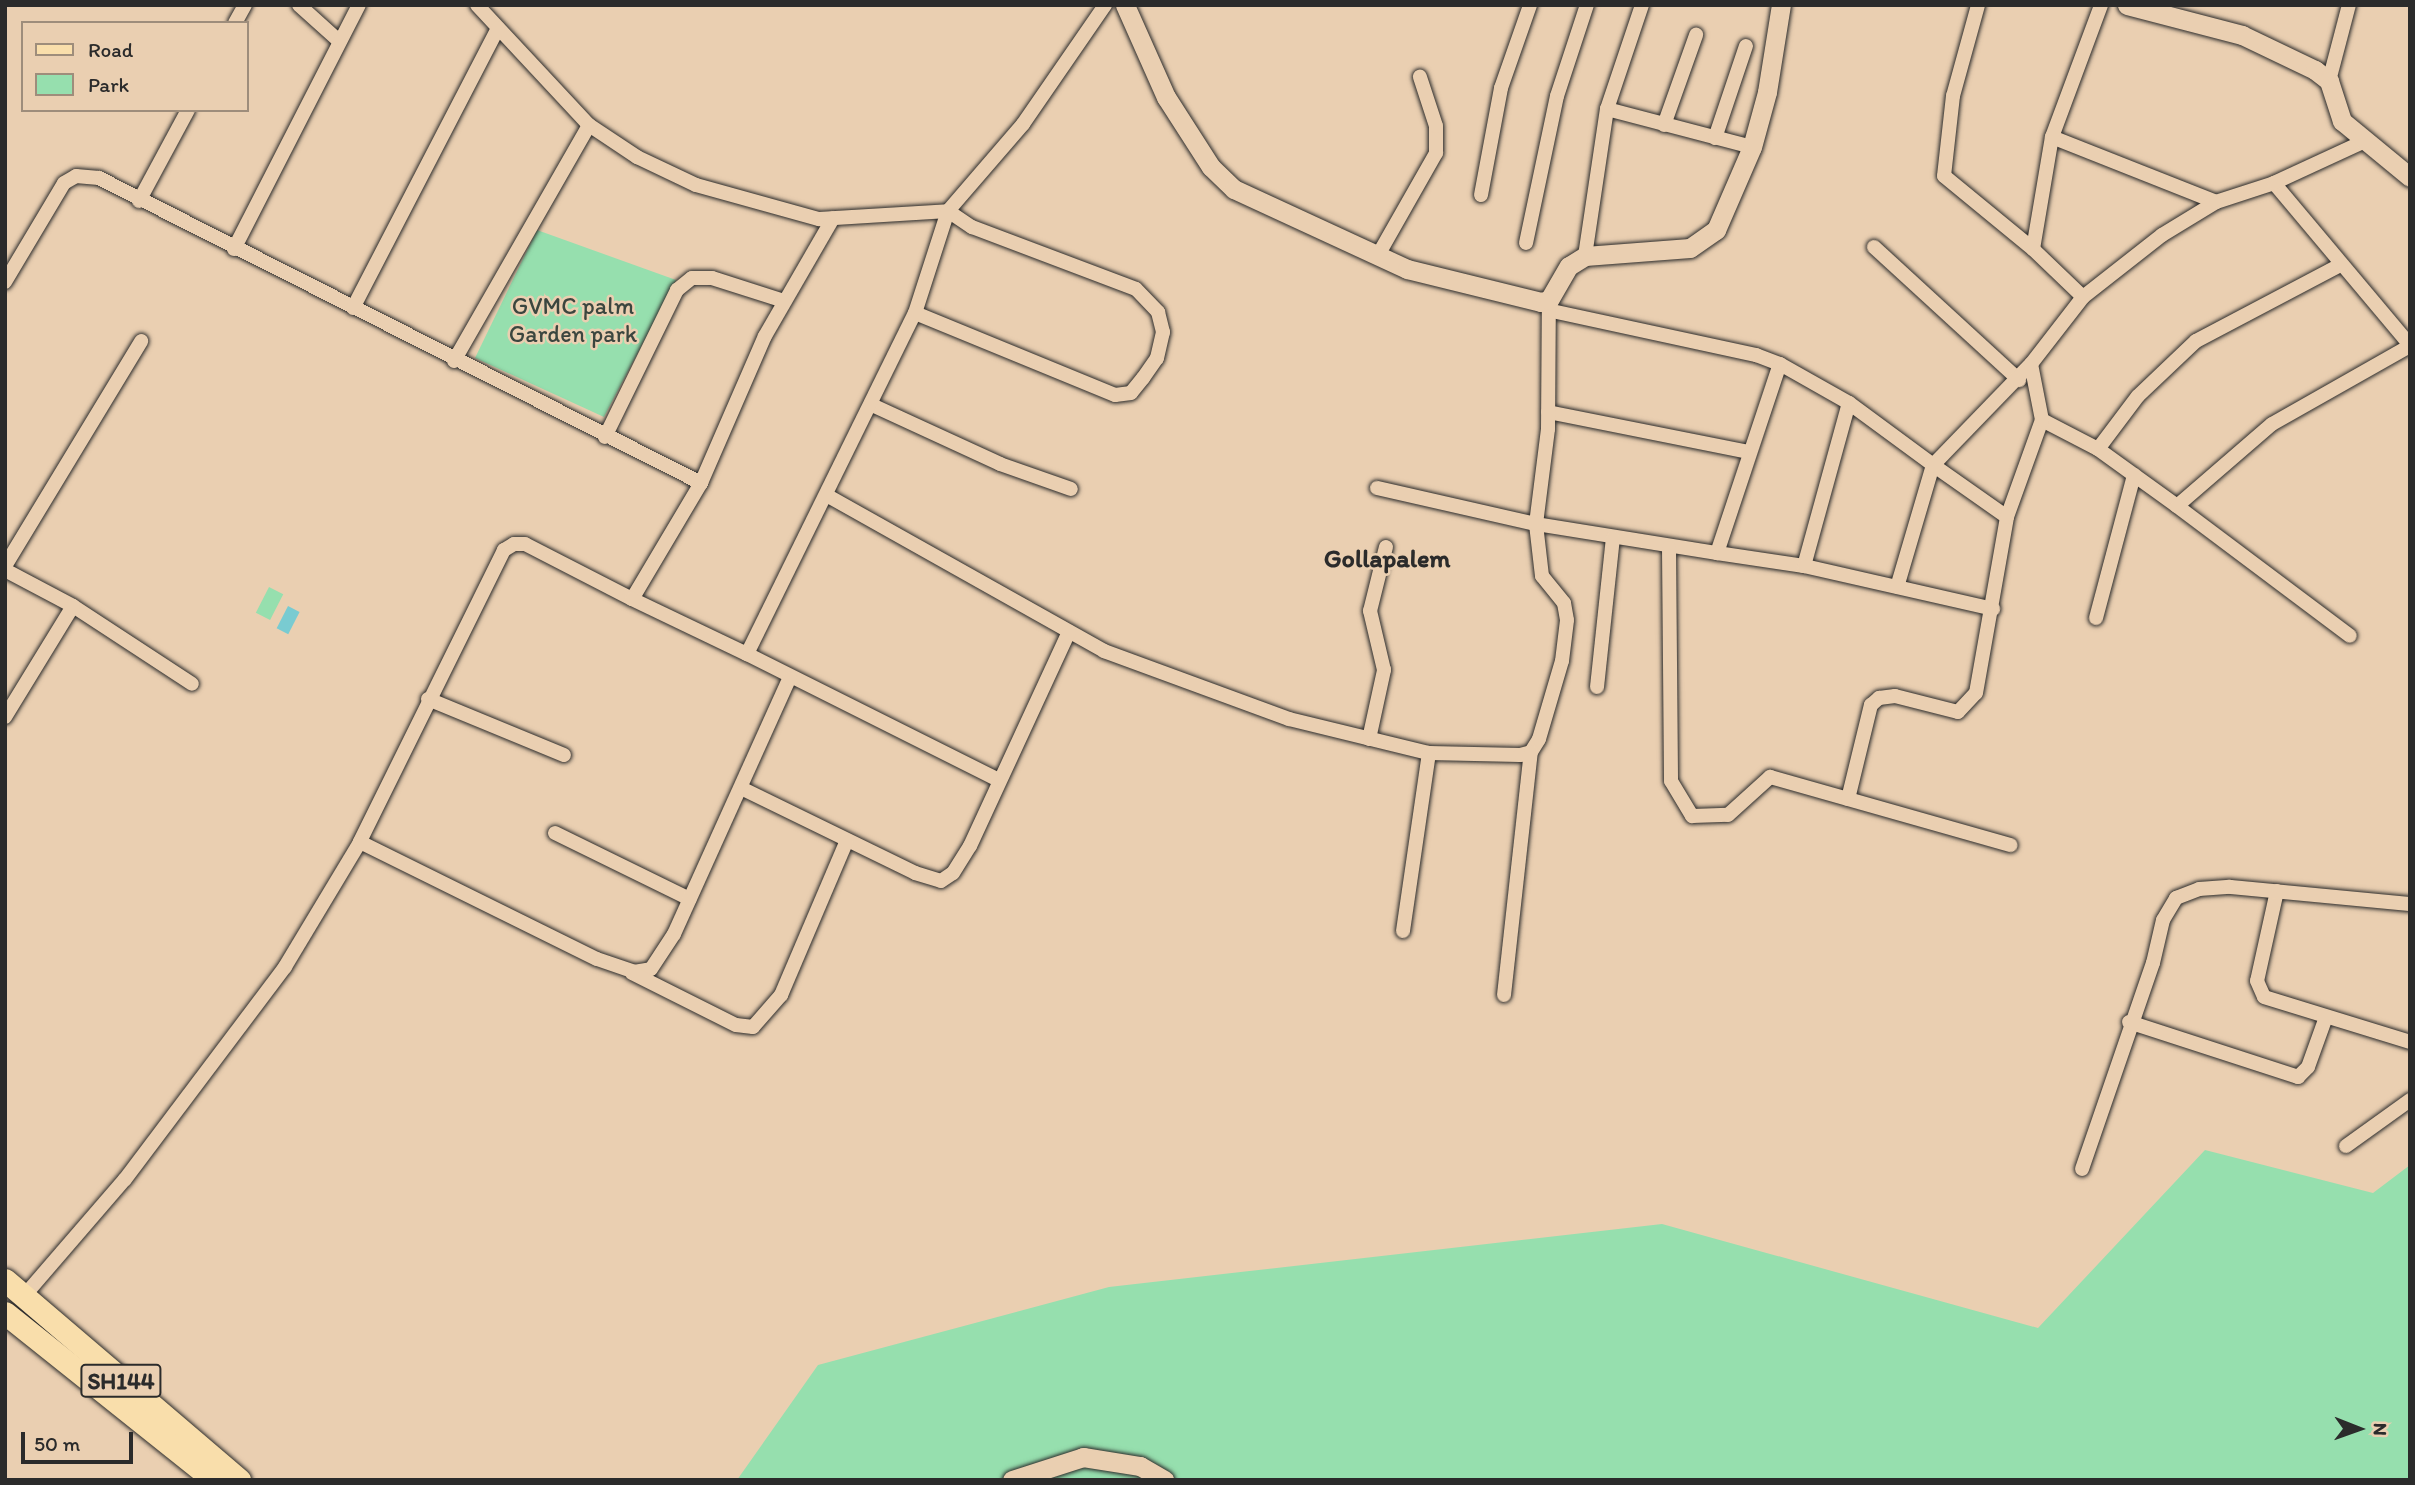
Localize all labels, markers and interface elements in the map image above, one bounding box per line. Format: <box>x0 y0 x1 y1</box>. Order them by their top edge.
legend <box>21 21 248 112</box>
text: Road <box>88 37 133 62</box>
text: Park <box>88 72 129 97</box>
park label: GVMC palm Garden park <box>509 292 637 348</box>
district label: Gollapalem <box>1324 543 1450 575</box>
road number: SH144 <box>79 1362 163 1400</box>
north arrow <box>2324 1394 2394 1464</box>
scale bar <box>24 1418 136 1462</box>
text: N <box>2369 1423 2392 1436</box>
text: 50 m <box>34 1431 80 1456</box>

